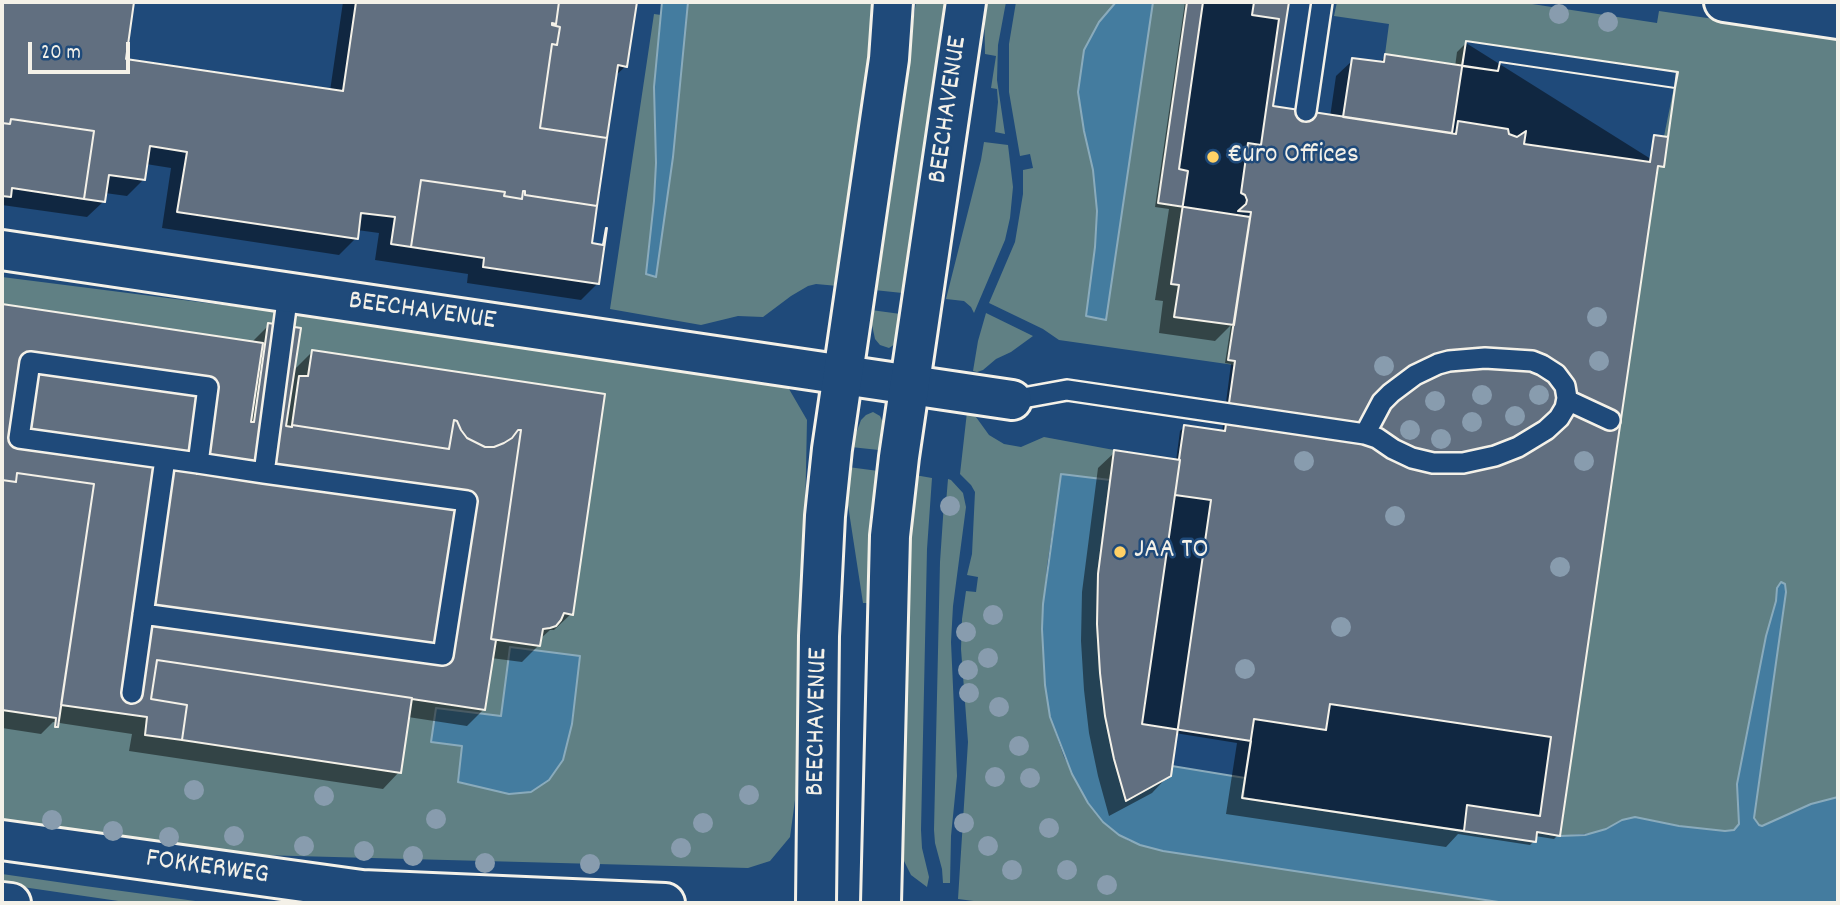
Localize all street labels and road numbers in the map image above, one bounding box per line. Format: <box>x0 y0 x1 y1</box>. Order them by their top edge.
street label: BEECHAVENUE <box>923 34 977 186</box>
street label: BEECHAVENUE <box>346 286 498 340</box>
street label: BEECHAVENUE <box>801 648 837 796</box>
street label: FOKKERWEG <box>143 844 271 894</box>

